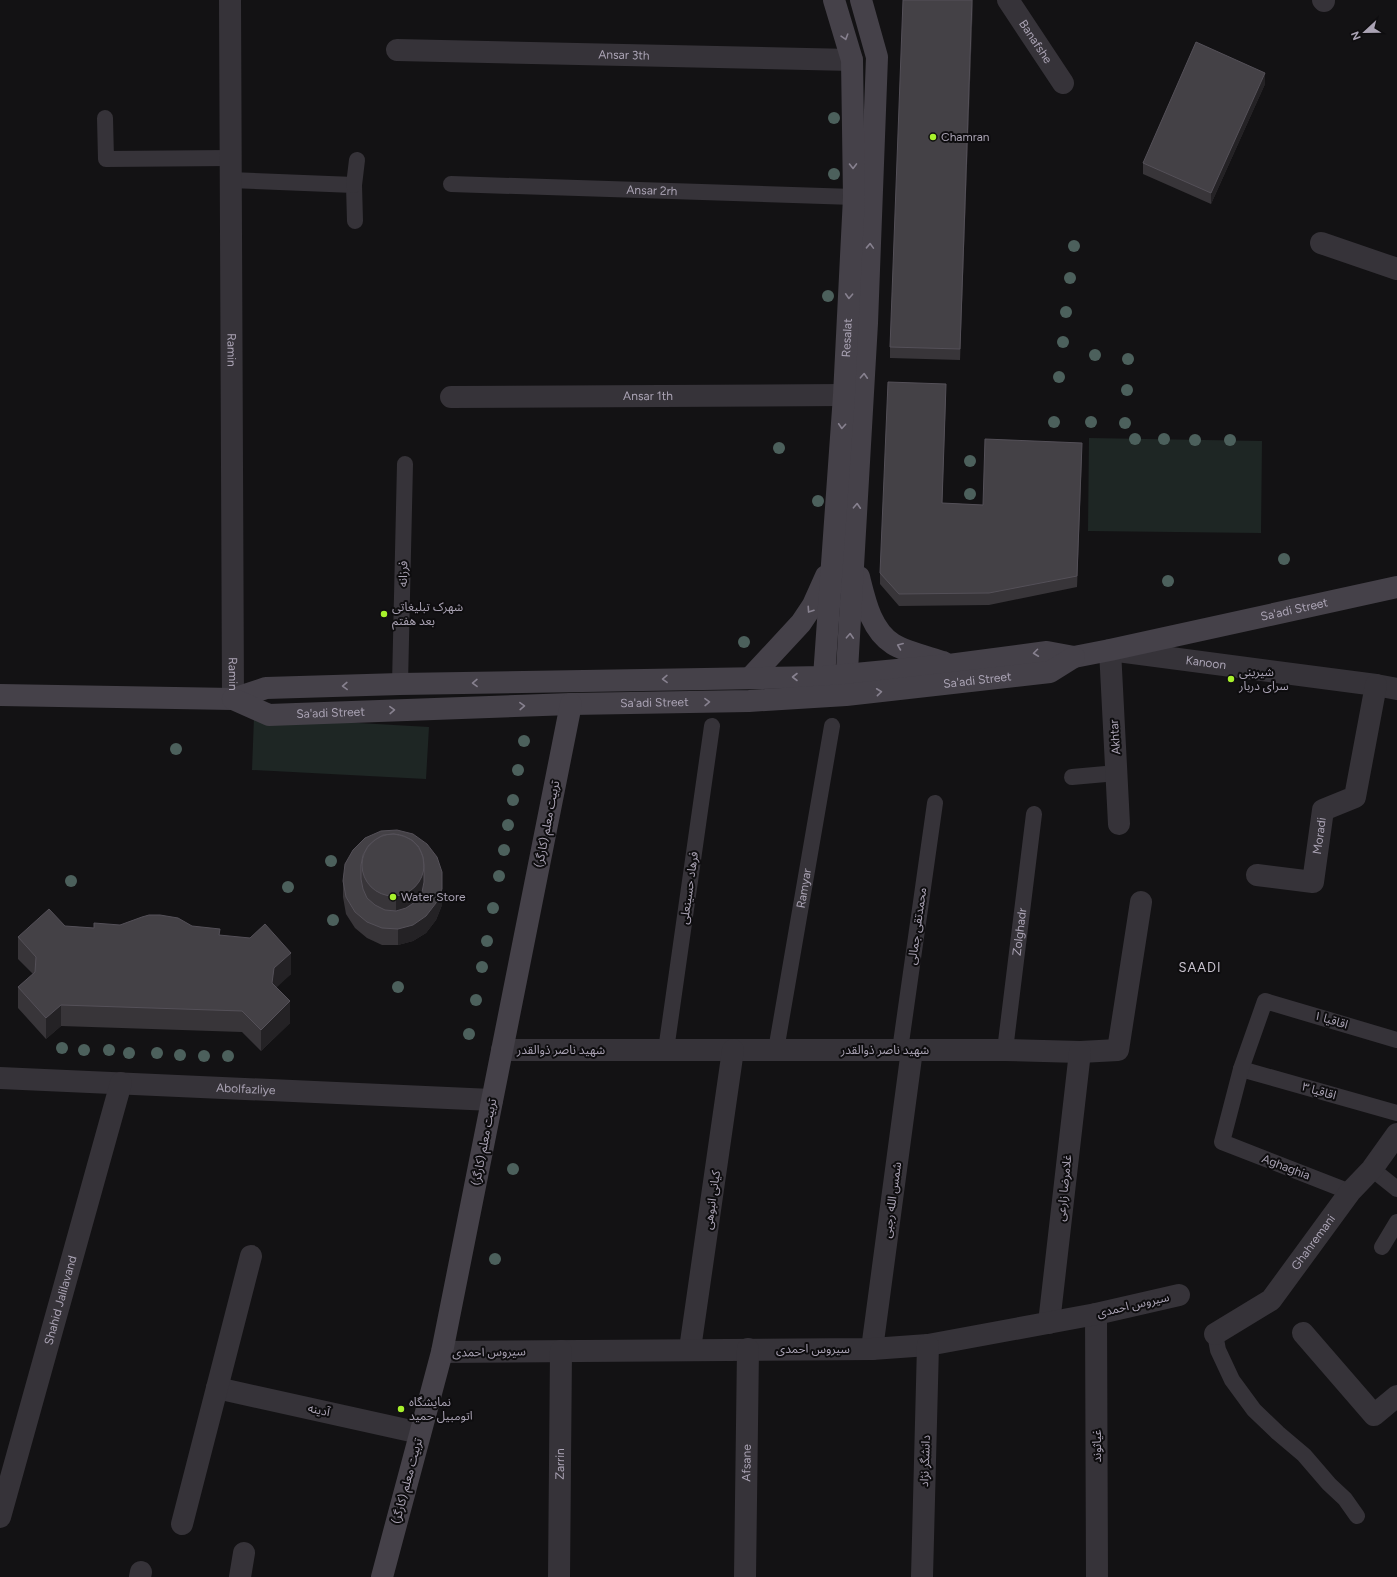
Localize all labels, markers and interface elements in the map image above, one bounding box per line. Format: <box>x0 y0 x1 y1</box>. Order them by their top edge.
north arrow <box>1345 12 1385 52</box>
street label: Banafshe <box>1016 17 1055 67</box>
text: N <box>1349 29 1364 42</box>
one-way arrow <box>840 34 849 41</box>
street label: Ansar 3th <box>598 47 650 63</box>
place label: Chamran <box>941 130 990 144</box>
marker: Chamran <box>928 132 938 142</box>
one-way arrow <box>849 163 857 169</box>
street label: Ansar 2rh <box>626 183 678 198</box>
one-way arrow <box>866 243 874 249</box>
one-way arrow <box>845 293 853 299</box>
street label: Resalat <box>839 317 855 358</box>
street label: Ramin <box>224 333 239 367</box>
one-way arrow <box>860 373 869 379</box>
street label: Ansar 1th <box>623 389 673 403</box>
one-way arrow <box>838 423 847 429</box>
one-way arrow <box>853 503 862 509</box>
street label: فرزانه <box>396 561 410 587</box>
street label: Sa'adi Street <box>1259 595 1330 624</box>
place label: شهرک تبلیغاتی بعد هفتم <box>392 600 463 630</box>
one-way arrow <box>807 606 814 613</box>
marker: شهرک تبلیغاتی بعد هفتم <box>379 609 389 619</box>
one-way arrow <box>845 633 854 639</box>
one-way arrow <box>896 643 903 651</box>
one-way arrow <box>1033 649 1039 658</box>
street label: Kanoon <box>1185 653 1227 672</box>
street label: Ramin <box>226 657 240 691</box>
place label: شیرینی سرای دربار <box>1238 665 1289 693</box>
street label: Sa'adi Street <box>943 669 1013 691</box>
one-way arrow <box>792 673 798 681</box>
marker: شیرینی سرای دربار <box>1226 674 1236 684</box>
one-way arrow <box>662 675 668 683</box>
one-way arrow <box>472 679 478 687</box>
one-way arrow <box>342 681 348 690</box>
one-way arrow <box>876 688 882 697</box>
street label: Sa'adi Street <box>620 695 689 710</box>
one-way arrow <box>704 698 710 706</box>
one-way arrow <box>519 701 525 710</box>
street label: Sa'adi Street <box>296 704 365 721</box>
one-way arrow <box>389 706 395 715</box>
street label: Akhtar <box>1107 719 1123 755</box>
street label: تربیت معلم (کارگر) <box>532 779 564 869</box>
street label: Moradi <box>1310 817 1329 855</box>
street label: فرهاد حسینعلی <box>677 851 701 925</box>
street label: Ramyar <box>794 867 814 909</box>
street label: محمدتقی جمالی <box>905 886 929 966</box>
place label: Water Store <box>401 890 466 904</box>
marker: Water Store <box>388 892 398 902</box>
street label: Zolghadr <box>1010 907 1029 957</box>
district label: SAADI <box>1178 960 1222 975</box>
street label: اقاقیا ۱ <box>1312 1008 1350 1032</box>
street label: شهید ناصر ذوالقدر <box>516 1043 605 1057</box>
street label: شهید ناصر ذوالقدر <box>840 1043 929 1057</box>
street label: اقاقیا ۳ <box>1300 1079 1338 1103</box>
street label: Abolfazliye <box>216 1081 276 1097</box>
street label: تربیت معلم (کارگر) <box>469 1097 501 1187</box>
street label: Aghaghia <box>1260 1151 1312 1183</box>
street label: غلامرضا زارعی <box>1054 1154 1074 1222</box>
street label: شمس الله رجبی <box>880 1161 904 1239</box>
street label: کیانی انبوهی <box>701 1169 723 1230</box>
street label: Ghahremani <box>1288 1212 1338 1273</box>
street label: Shahid Jalilavand <box>41 1254 80 1347</box>
street label: سیروس احمدی <box>1095 1290 1171 1320</box>
street label: سیروس احمدی <box>776 1342 850 1356</box>
street label: سیروس احمدی <box>452 1344 526 1360</box>
place label: نمایشگاه اتومبیل حمید <box>409 1395 473 1423</box>
street label: آدینه <box>307 1401 332 1419</box>
marker: نمایشگاه اتومبیل حمید <box>396 1404 406 1414</box>
street label: غیاثوند <box>1090 1430 1104 1462</box>
street label: دانشگر نژاد <box>917 1434 933 1487</box>
street label: تربیت معلم (کارگر) <box>389 1436 427 1526</box>
street label: Afsane <box>739 1444 754 1482</box>
street label: Zarrin <box>553 1448 567 1480</box>

